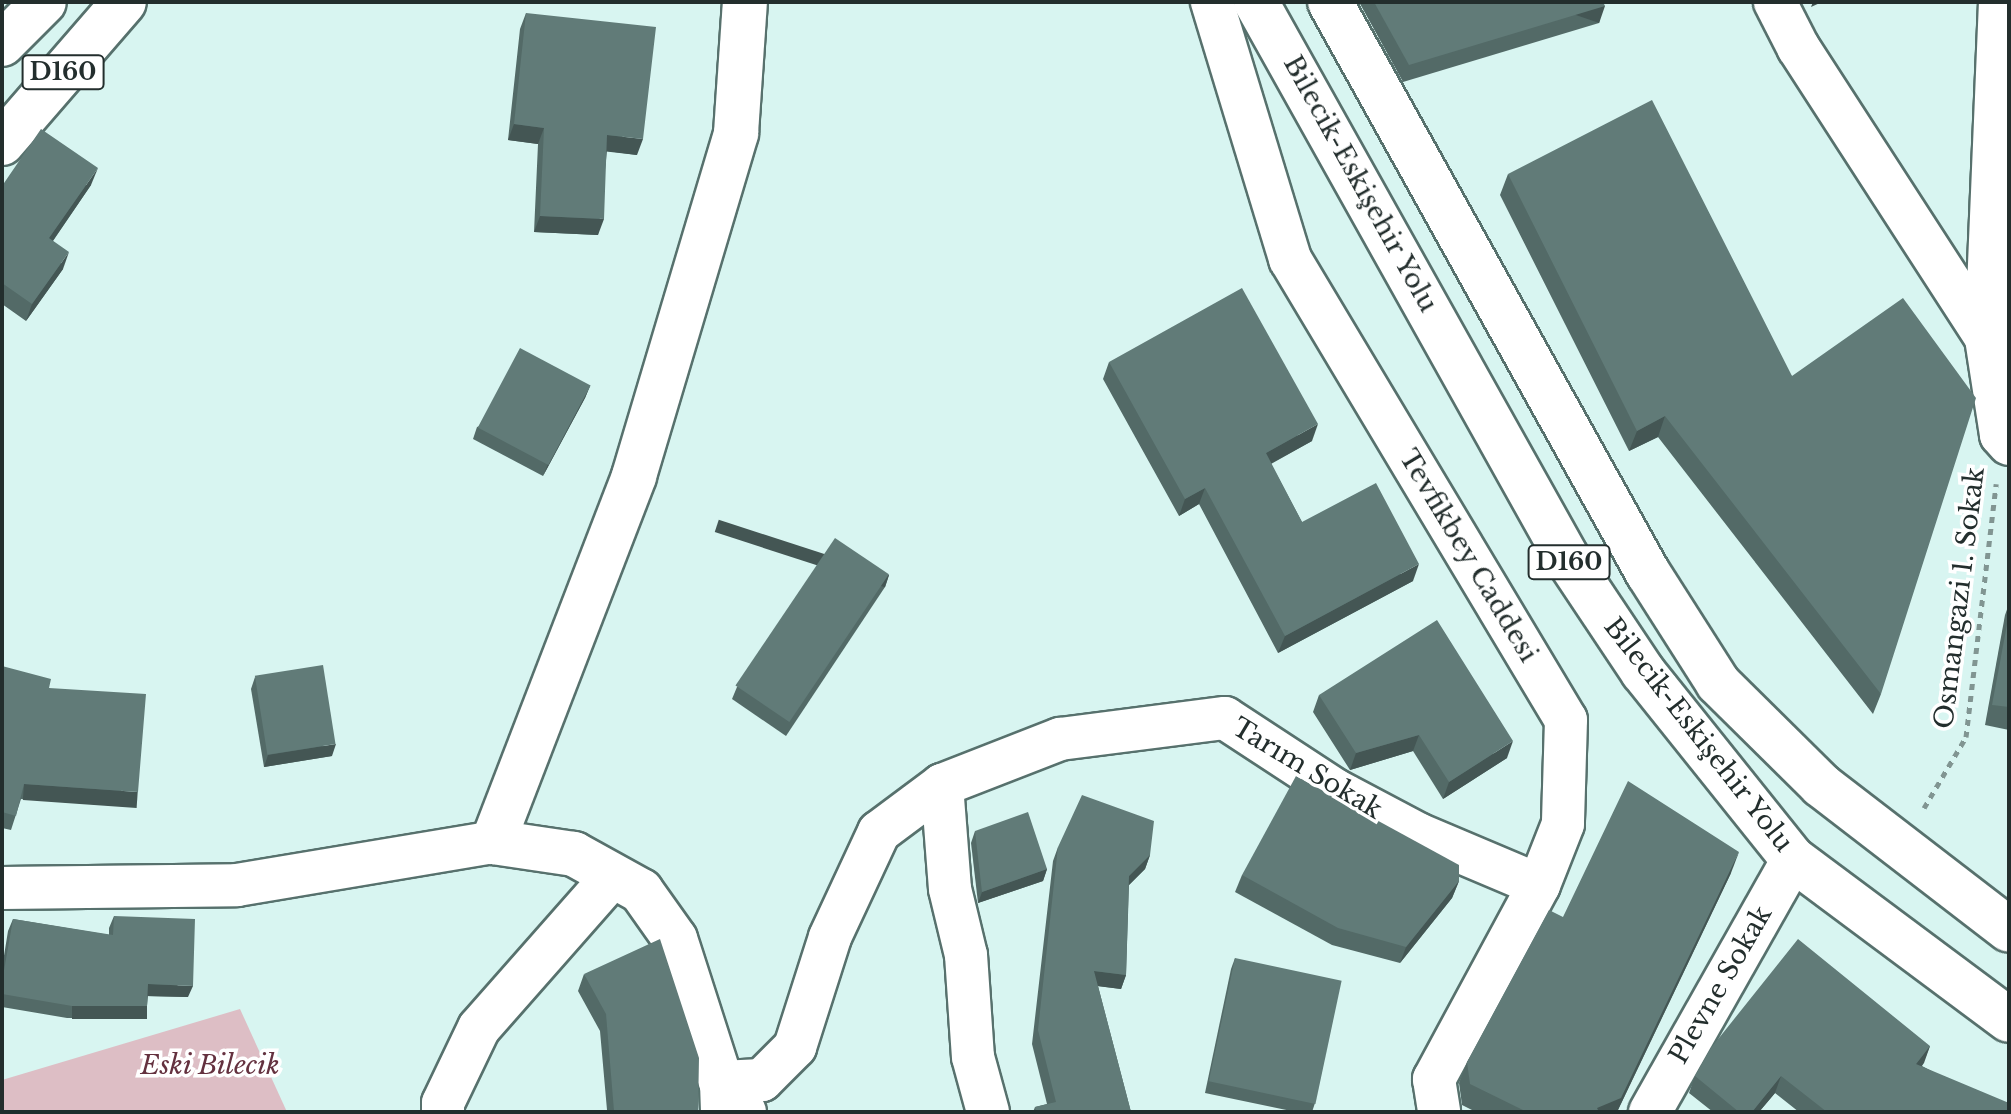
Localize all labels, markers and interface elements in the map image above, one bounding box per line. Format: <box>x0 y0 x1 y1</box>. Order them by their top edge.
street label: Bilecik-Eskişehir Yolu <box>1276 50 1444 318</box>
road number: D160 <box>21 52 105 92</box>
street label: Tevfikbey Caddesi <box>1392 444 1544 668</box>
street label: Osmangazi 1. Sokak <box>1928 465 1992 731</box>
road number: D160 <box>1527 542 1611 582</box>
street label: Bilecik-Eskişehir Yolu <box>1596 611 1800 859</box>
street label: Tarım Sokak <box>1226 712 1388 826</box>
street label: Plevne Sokak <box>1663 900 1779 1070</box>
park label: Eski Bilecik <box>140 1050 280 1082</box>

